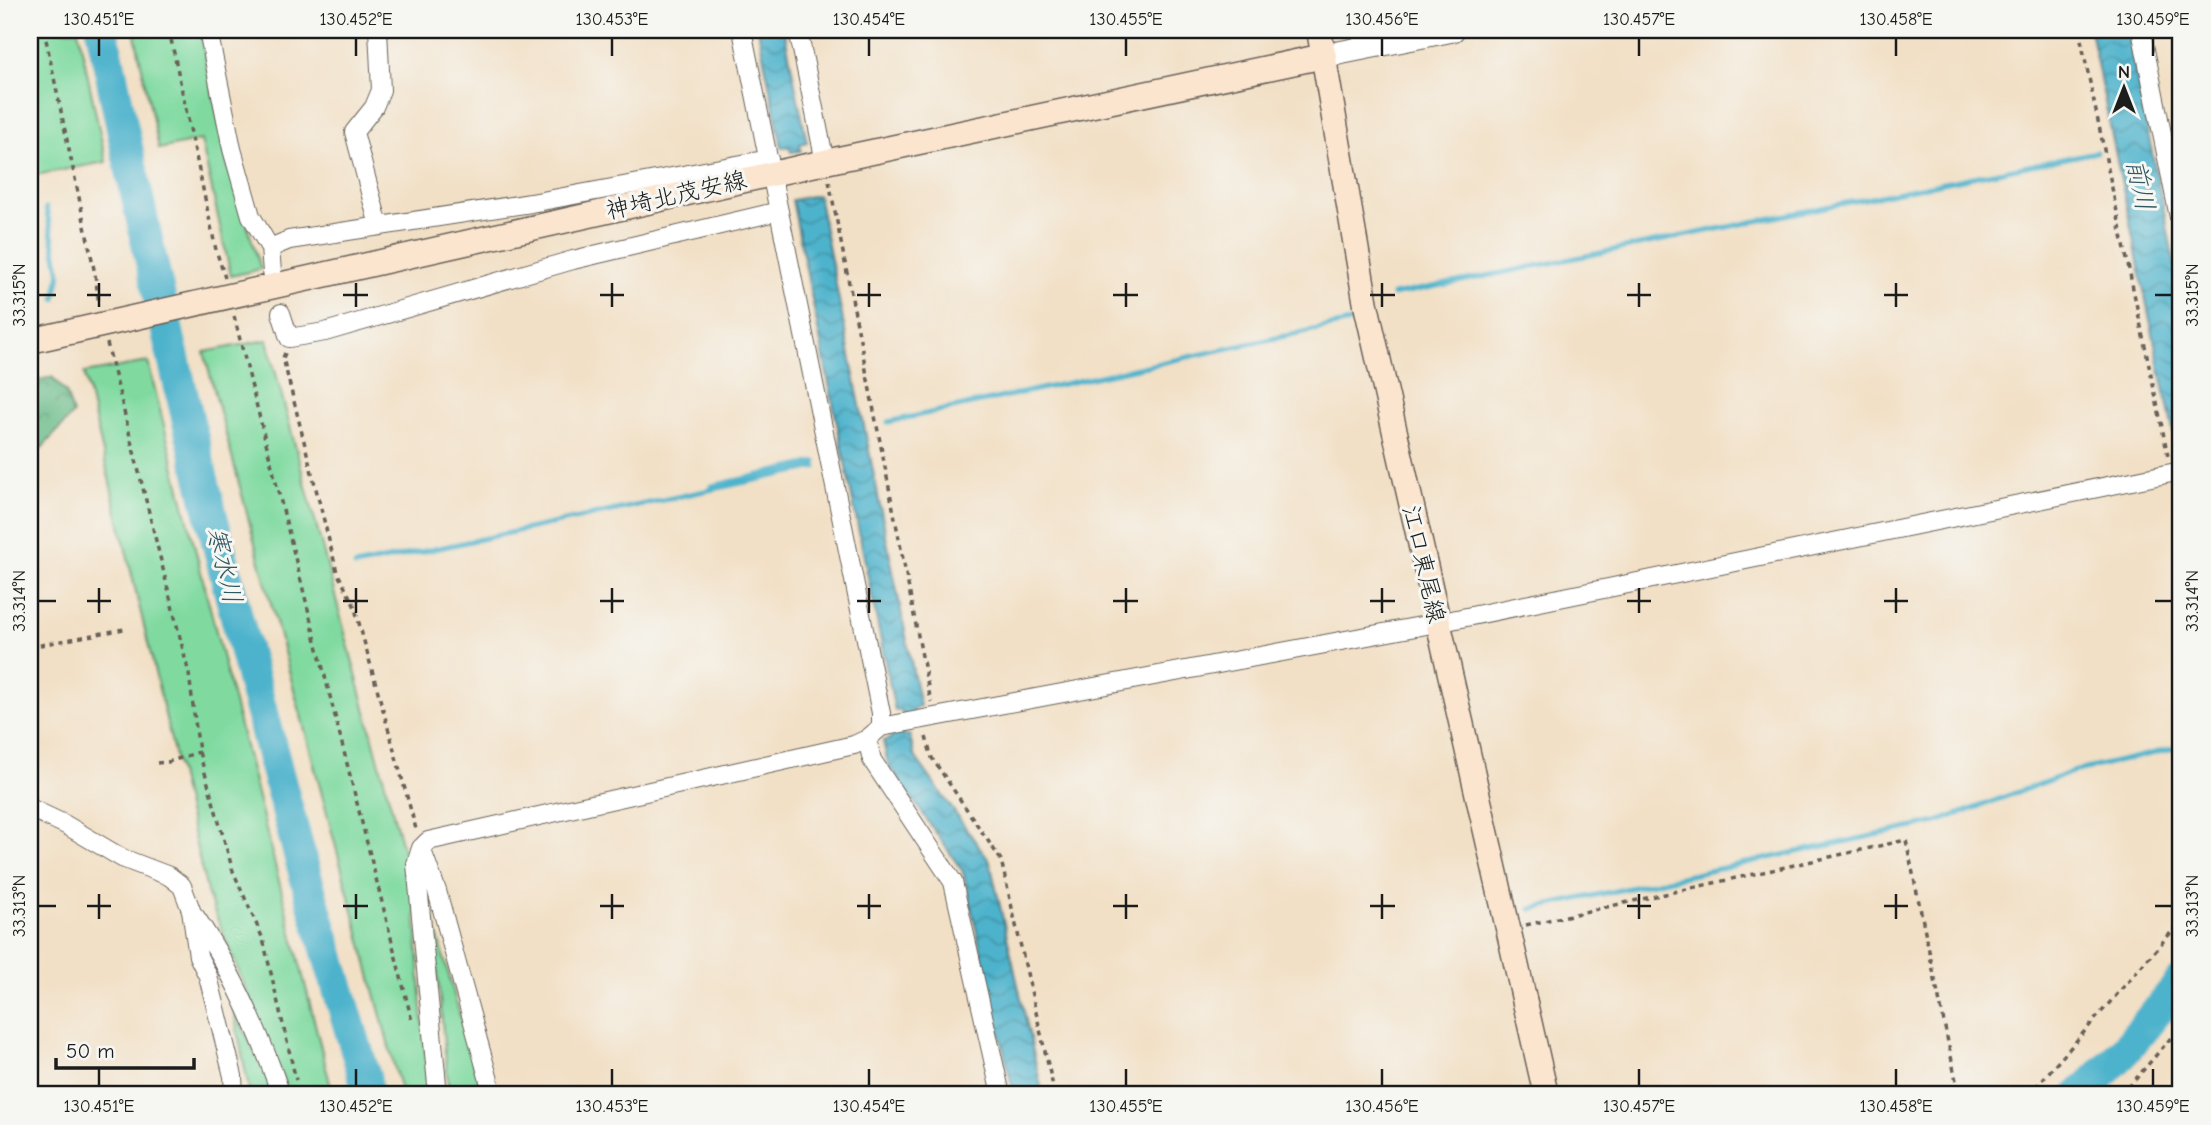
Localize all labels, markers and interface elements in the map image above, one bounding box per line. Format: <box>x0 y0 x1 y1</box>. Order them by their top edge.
text: 130.451°E <box>64 9 135 30</box>
text: 130.452°E <box>319 9 393 30</box>
text: 130.453°E <box>576 9 649 30</box>
text: 130.454°E <box>833 9 905 30</box>
text: 130.455°E <box>1089 9 1163 30</box>
text: 130.456°E <box>1345 9 1419 30</box>
text: 130.457°E <box>1603 9 1675 30</box>
text: 130.458°E <box>1860 9 1933 30</box>
text: 130.459°E <box>2116 9 2190 30</box>
north arrow <box>2088 52 2158 122</box>
text: N <box>2118 61 2130 83</box>
water label: 前川 <box>2120 157 2160 214</box>
street label: 神埼北茂安線 <box>603 165 749 225</box>
text: 33.315°N <box>9 263 30 327</box>
text: 33.315°N <box>2182 263 2203 327</box>
street label: 江口東尾線 <box>1397 502 1451 626</box>
water label: 寒水川 <box>201 524 247 607</box>
text: 33.314°N <box>9 570 30 632</box>
text: 33.314°N <box>2182 570 2203 632</box>
text: 33.313°N <box>9 875 30 937</box>
text: 33.313°N <box>2182 875 2203 937</box>
scale bar <box>56 1027 194 1071</box>
text: 50 m <box>66 1039 115 1063</box>
text: 130.451°E <box>64 1096 135 1117</box>
text: 130.452°E <box>319 1096 393 1117</box>
text: 130.453°E <box>576 1096 649 1117</box>
text: 130.454°E <box>833 1096 905 1117</box>
text: 130.455°E <box>1089 1096 1163 1117</box>
text: 130.456°E <box>1345 1096 1419 1117</box>
text: 130.457°E <box>1603 1096 1675 1117</box>
text: 130.458°E <box>1860 1096 1933 1117</box>
text: 130.459°E <box>2116 1096 2190 1117</box>

